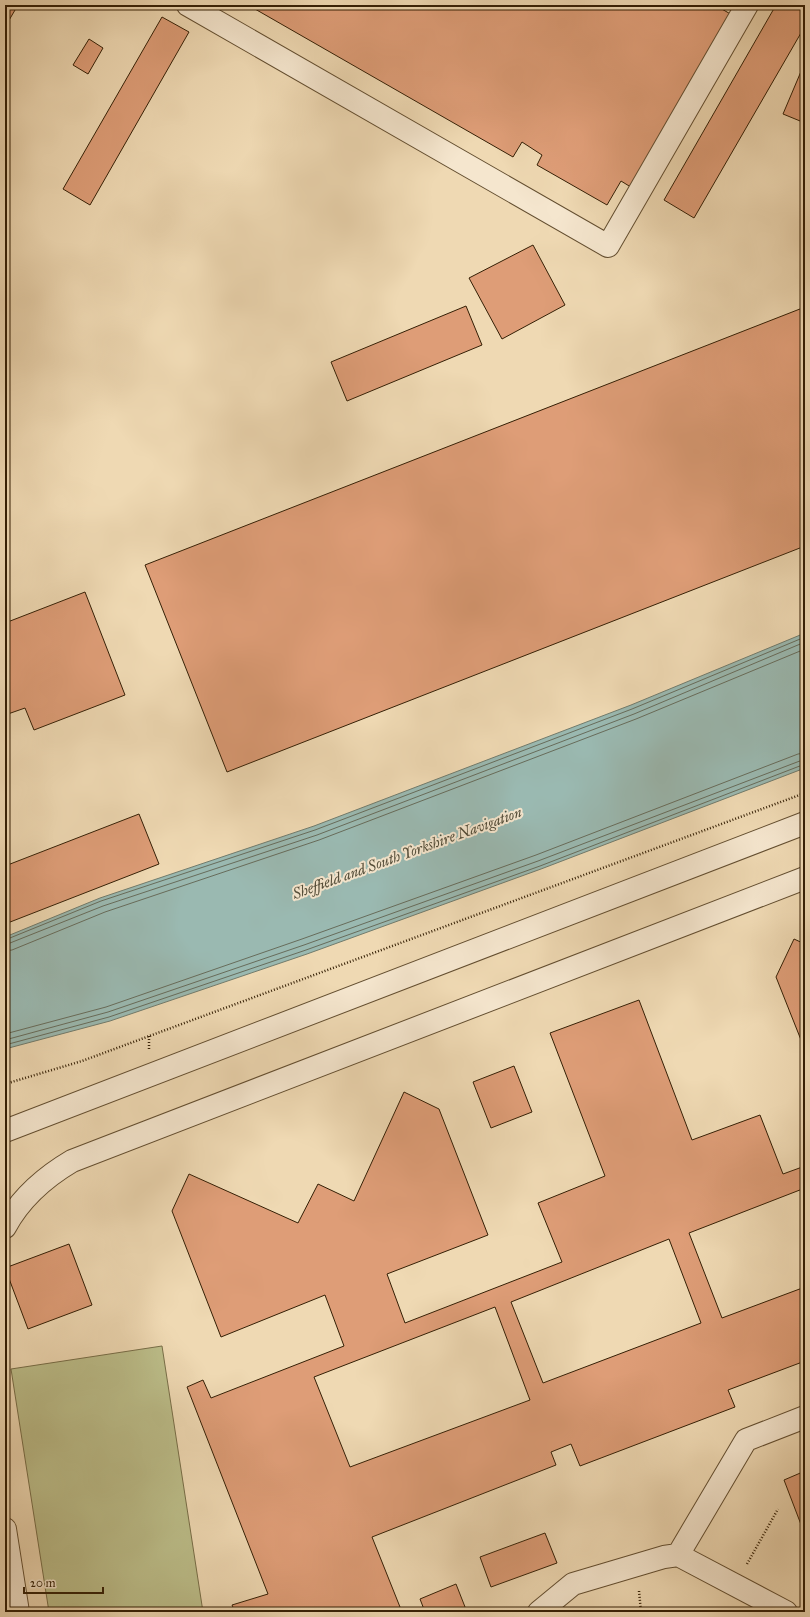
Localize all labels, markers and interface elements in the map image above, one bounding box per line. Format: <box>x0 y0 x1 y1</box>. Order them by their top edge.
water label: Sheffield and South Yorkshire Navigation <box>289 803 524 903</box>
scale bar <box>24 1569 103 1595</box>
text: 20 m <box>30 1576 56 1590</box>

